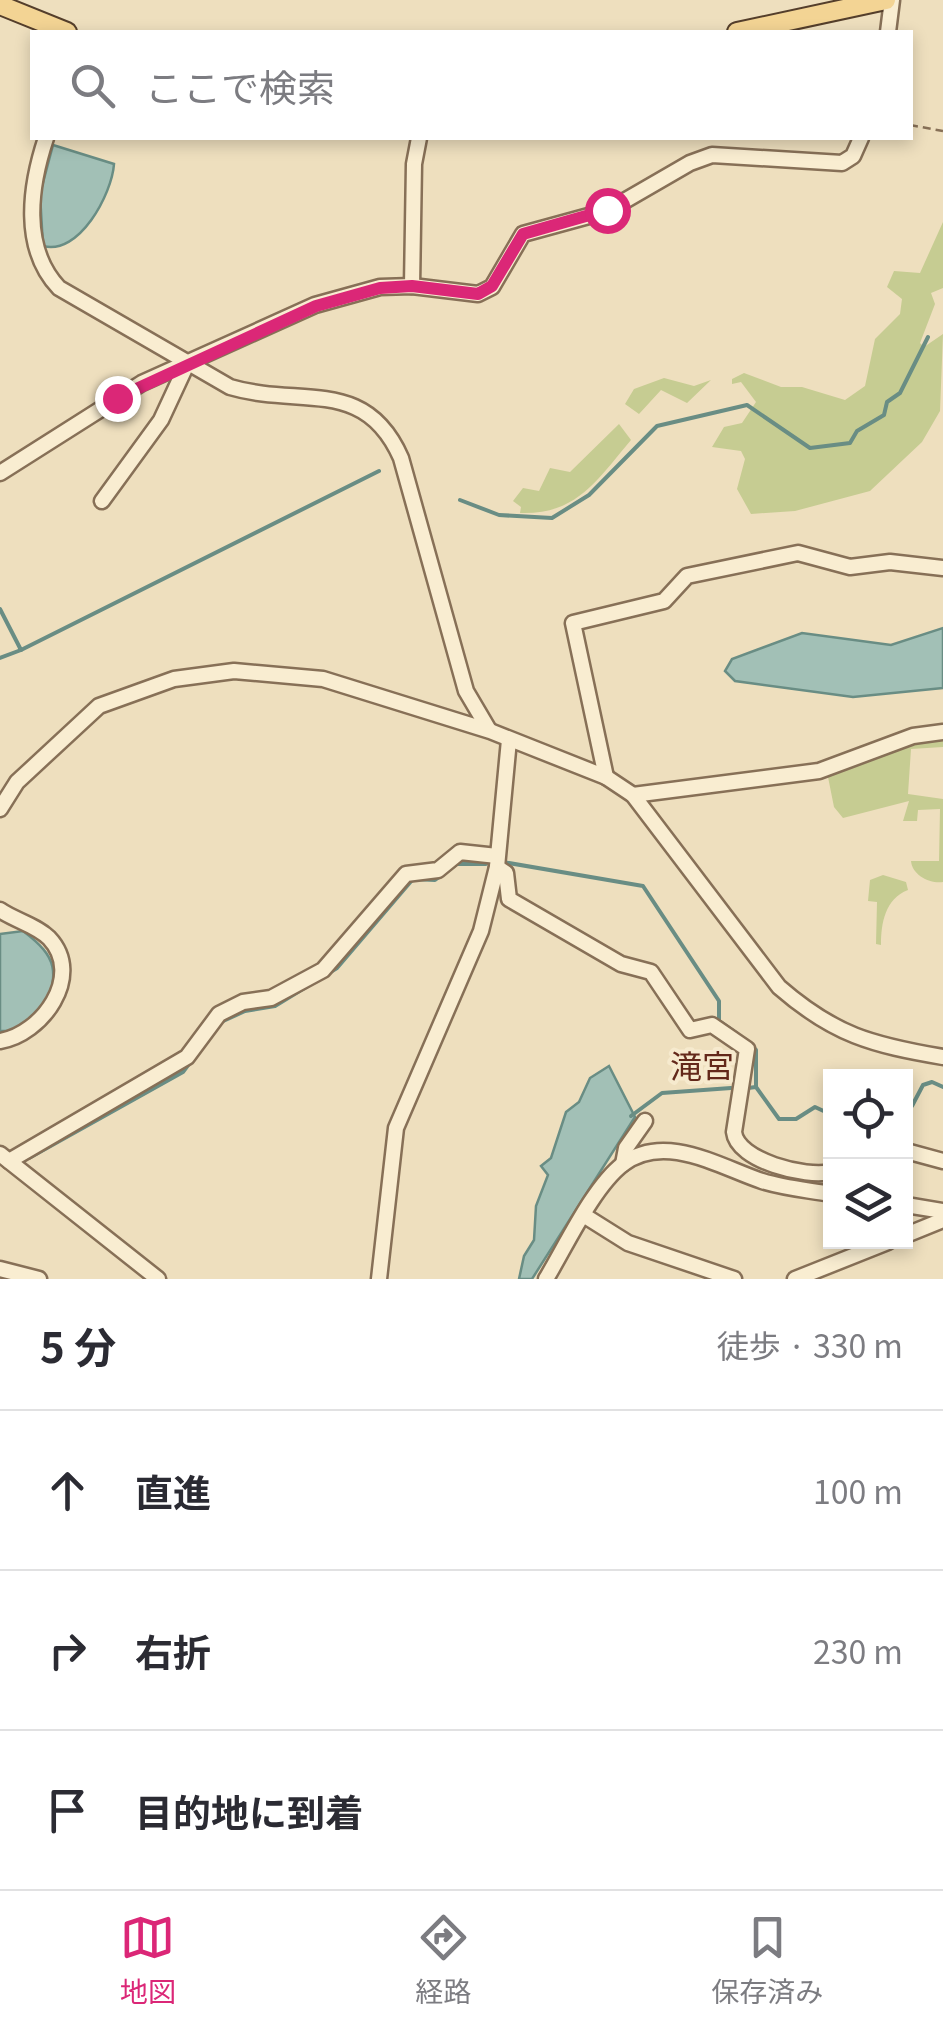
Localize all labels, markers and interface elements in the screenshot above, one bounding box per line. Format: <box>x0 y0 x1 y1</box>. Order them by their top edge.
search box <box>30 30 913 140</box>
icon: search <box>65 58 120 113</box>
text: ここで検索 <box>145 58 335 113</box>
route start <box>585 188 631 234</box>
route end <box>95 376 141 422</box>
district label: 滝宮 <box>670 1041 734 1087</box>
map controls <box>823 1069 913 1249</box>
button: locate <box>823 1069 913 1159</box>
button: layers <box>823 1159 913 1249</box>
text: 5 分 <box>40 1314 116 1375</box>
text: 徒歩 · 330 m <box>717 1321 903 1367</box>
icon: ahead <box>40 1463 95 1518</box>
text: 直進 <box>135 1463 211 1518</box>
text: 100 m <box>813 1467 903 1513</box>
icon: right <box>40 1623 95 1678</box>
text: 右折 <box>135 1623 211 1678</box>
text: 230 m <box>813 1627 903 1673</box>
icon: arrive <box>40 1783 95 1838</box>
text: 目的地に到着 <box>135 1783 363 1838</box>
tab: 地図 <box>120 1910 176 2010</box>
tab: 経路 <box>415 1910 471 2010</box>
tab: 保存済み <box>711 1910 823 2010</box>

